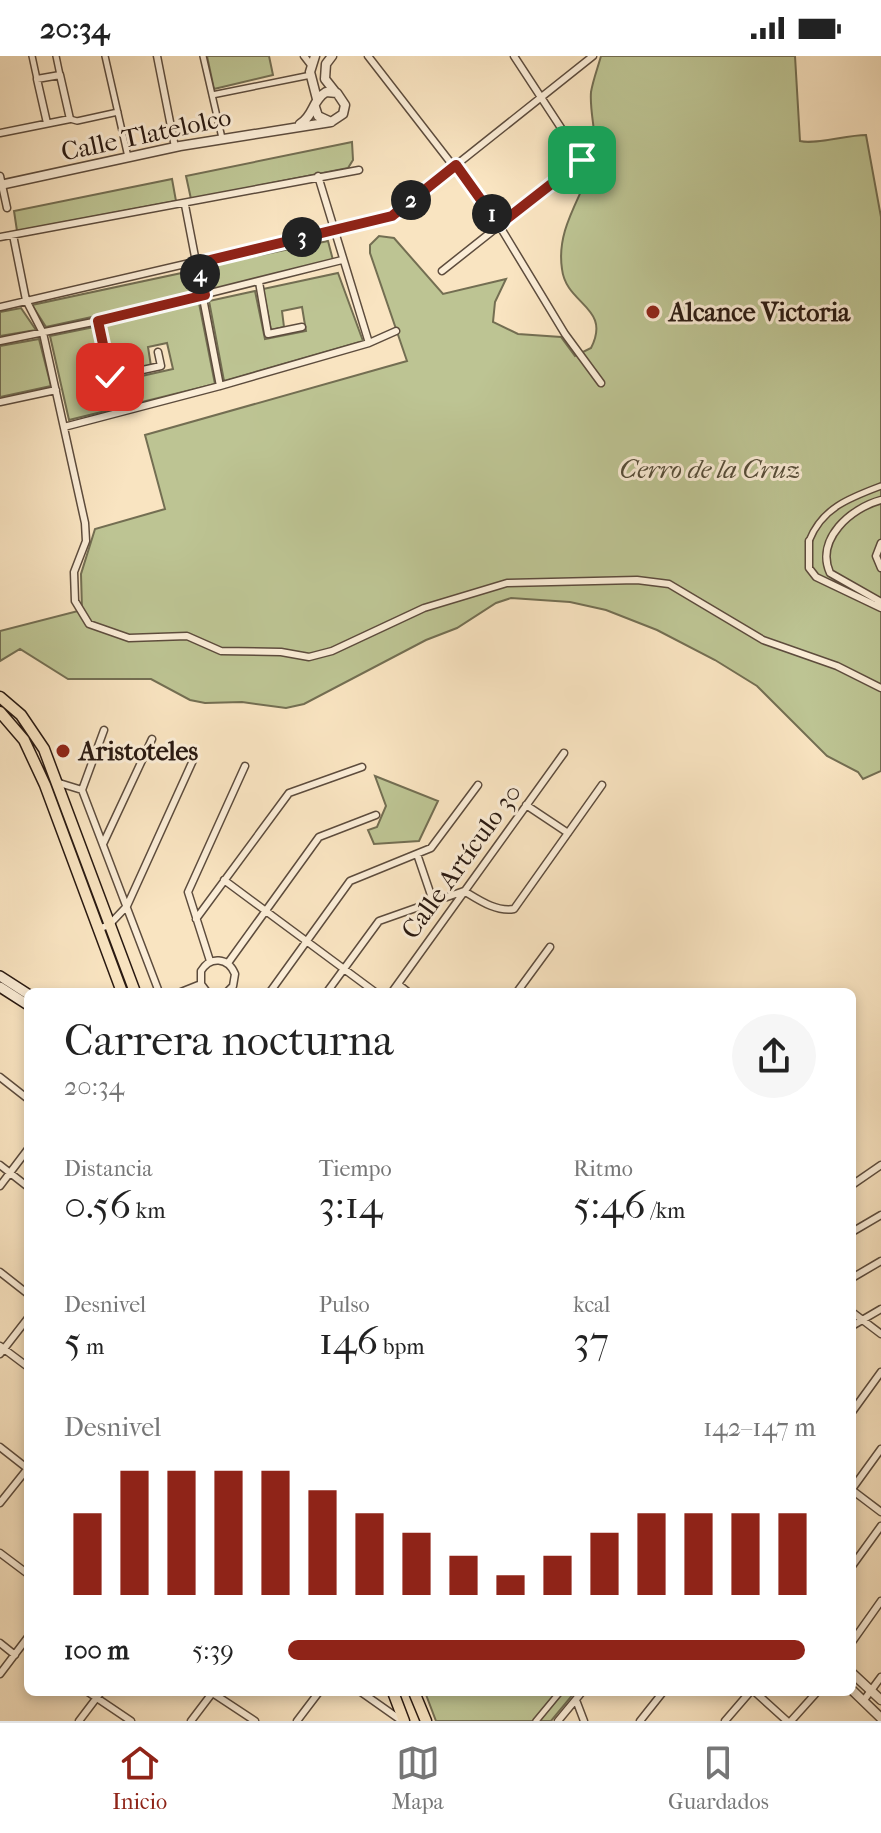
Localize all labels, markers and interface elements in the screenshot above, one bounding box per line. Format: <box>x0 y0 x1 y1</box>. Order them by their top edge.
text: 20:34 <box>40 11 109 46</box>
street label: Calle Tlatelolco <box>58 101 234 168</box>
pin <box>548 126 616 194</box>
icon: arrive <box>560 138 604 182</box>
pin: 2 <box>391 180 431 220</box>
text: 2 <box>405 187 417 213</box>
pin: 1 <box>472 194 512 234</box>
text: 1 <box>488 201 496 227</box>
pin: 3 <box>282 217 322 257</box>
text: 3 <box>297 224 307 250</box>
pin: 4 <box>180 254 220 294</box>
text: 4 <box>194 261 207 287</box>
place label: Alcance Victoria <box>667 297 851 328</box>
marker: Alcance Victoria <box>644 303 662 321</box>
pin <box>76 343 144 411</box>
icon: check <box>88 355 132 399</box>
park label: Cerro de la Cruz <box>620 454 800 485</box>
place label: Aristoteles <box>77 736 198 767</box>
marker: Aristoteles <box>54 742 72 760</box>
street label: Calle Artículo 30 <box>395 778 528 945</box>
button: share <box>732 1014 816 1098</box>
text: Carrera nocturna <box>64 1015 394 1066</box>
text: 20:34 <box>64 1071 124 1102</box>
text: Distancia <box>64 1156 152 1182</box>
text: Tiempo <box>319 1156 392 1182</box>
text: Ritmo <box>573 1156 633 1182</box>
text: 0.56 <box>64 1182 131 1228</box>
text: 3:14 <box>319 1182 383 1228</box>
text: 5:46 <box>573 1182 646 1228</box>
text: km <box>131 1198 165 1224</box>
text: /km <box>646 1198 685 1224</box>
text: Desnivel <box>64 1292 146 1318</box>
text: Pulso <box>319 1292 370 1318</box>
text: kcal <box>573 1292 610 1318</box>
text: 5 <box>64 1318 81 1364</box>
text: 146 <box>319 1318 378 1364</box>
text: 37 <box>573 1318 609 1364</box>
text: m <box>81 1334 104 1360</box>
text: bpm <box>378 1334 425 1360</box>
text: Desnivel <box>64 1412 161 1443</box>
text: 142–147 m <box>703 1412 816 1443</box>
text: 100 m <box>64 1635 129 1666</box>
text: 5:39 <box>192 1635 234 1666</box>
tab: Inicio <box>112 1741 167 1815</box>
tab: Mapa <box>391 1741 444 1815</box>
tab: Guardados <box>668 1741 769 1815</box>

